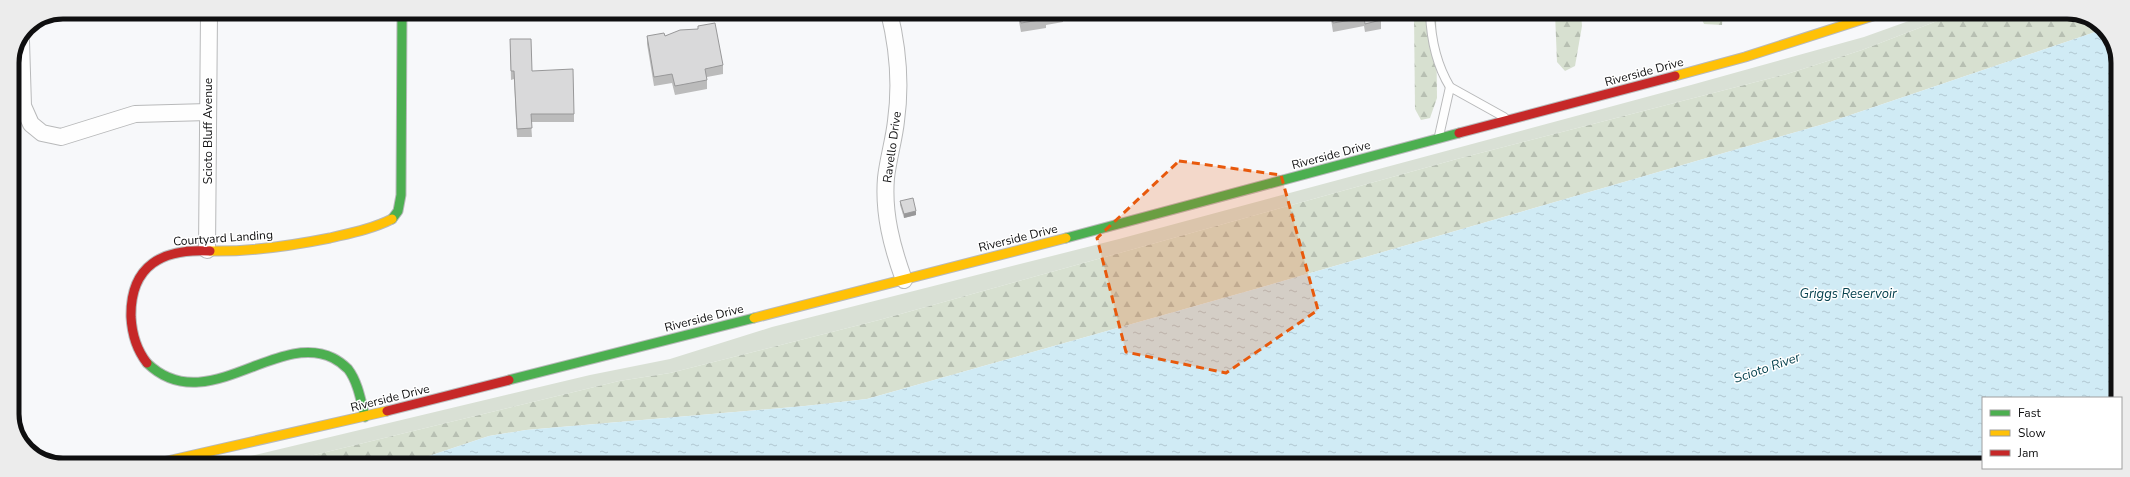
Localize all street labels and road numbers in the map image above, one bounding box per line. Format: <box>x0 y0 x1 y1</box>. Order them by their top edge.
street label: Riverside Drive <box>1603 54 1685 90</box>
street label: Scioto Bluff Avenue <box>200 78 216 184</box>
street label: Ravello Drive <box>879 110 905 184</box>
street label: Riverside Drive <box>1290 137 1372 173</box>
street label: Riverside Drive <box>977 220 1059 256</box>
street label: Courtyard Landing <box>173 227 273 249</box>
street label: Riverside Drive <box>663 300 745 336</box>
street label: Riverside Drive <box>349 380 431 416</box>

